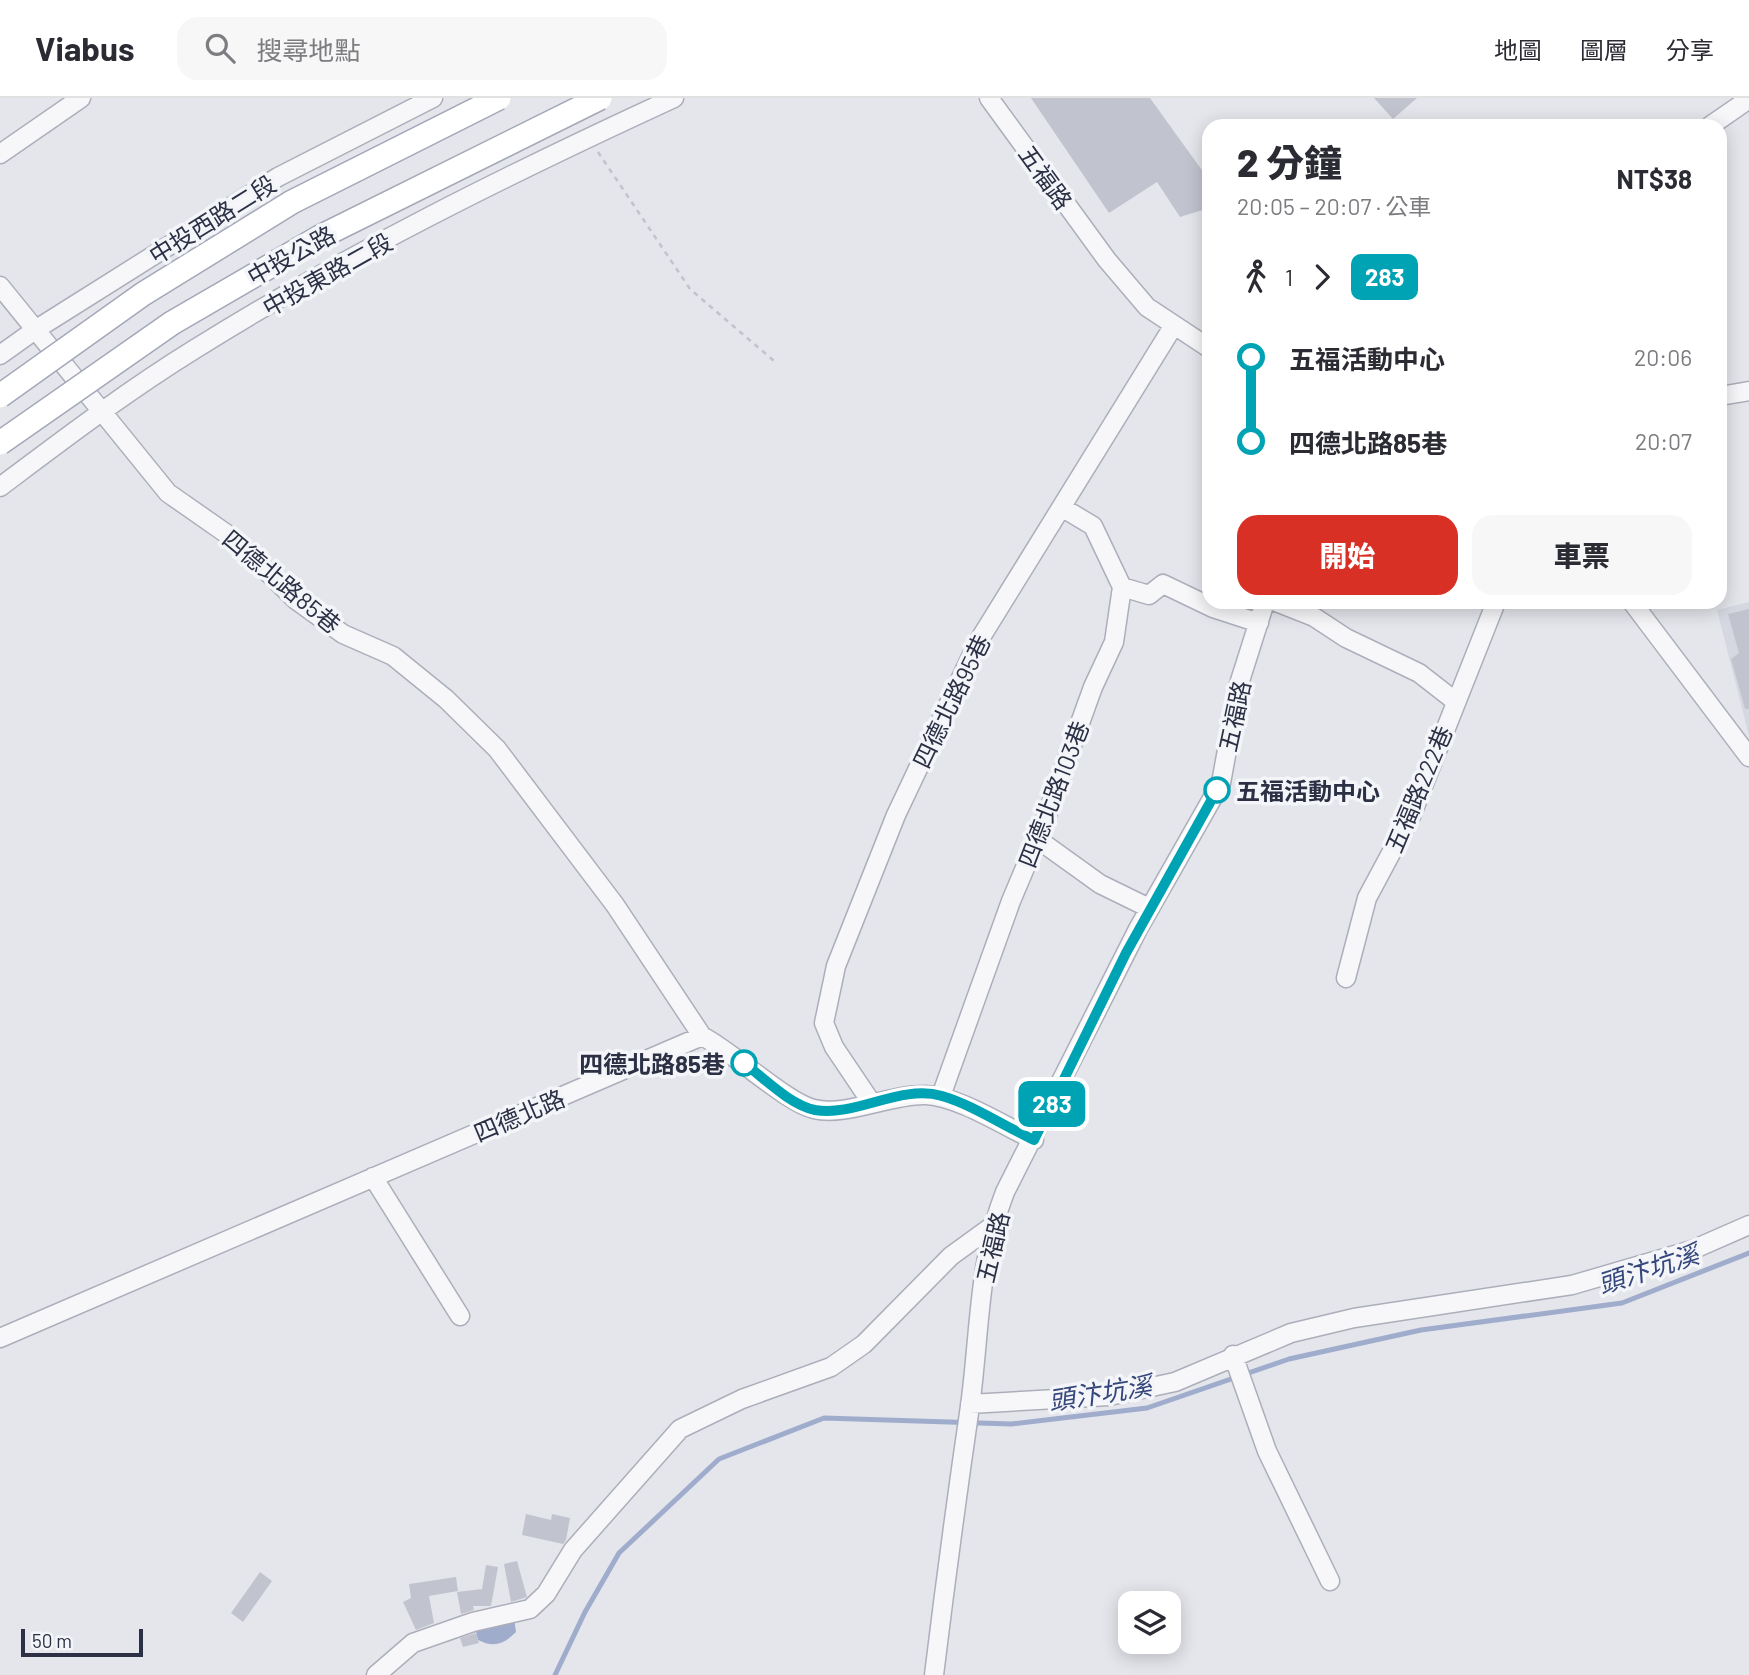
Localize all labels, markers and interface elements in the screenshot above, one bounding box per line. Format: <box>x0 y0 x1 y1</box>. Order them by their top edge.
search box <box>177 17 667 80</box>
text: Viabus <box>35 28 135 68</box>
icon: search <box>201 29 239 67</box>
text: 搜尋地點 <box>257 34 361 65</box>
text: 地圖 <box>1494 35 1542 64</box>
text: 圖層 <box>1580 35 1628 64</box>
text: 分享 <box>1666 35 1714 64</box>
street label: 五福路 <box>1013 139 1079 215</box>
text: 2 分鐘 <box>1237 139 1342 185</box>
text: NT$38 <box>1617 163 1692 194</box>
street label: 中投西路二段 <box>143 169 281 269</box>
text: 20:05 – 20:07 · 公車 <box>1237 192 1432 220</box>
street label: 中投公路 <box>242 219 340 291</box>
street label: 中投東路二段 <box>257 226 397 322</box>
icon: walk <box>1237 258 1275 296</box>
icon: forward <box>1303 258 1341 296</box>
text: 283 <box>1365 262 1404 291</box>
text: 1 <box>1285 263 1293 291</box>
text: 五福活動中心 <box>1289 343 1445 374</box>
text: 20:06 <box>1634 343 1692 371</box>
text: 四德北路85巷 <box>1289 427 1447 458</box>
text: 20:07 <box>1635 427 1692 455</box>
button: 開始 <box>1237 515 1458 595</box>
button: 車票 <box>1472 515 1692 595</box>
street label: 四德北路85巷 <box>217 523 347 639</box>
street label: 四德北路95巷 <box>906 630 996 772</box>
street label: 五福路 <box>1212 678 1256 754</box>
street label: 四德北路103巷 <box>1012 717 1094 871</box>
street label: 五福路222巷 <box>1378 721 1458 857</box>
place label: 五福活動中心 <box>1236 776 1380 805</box>
marker: 五福活動中心 <box>1204 777 1230 803</box>
place label: 四德北路85巷 <box>579 1049 725 1078</box>
marker: 四德北路85巷 <box>731 1050 757 1076</box>
line badge: 283 <box>1012 1081 1092 1127</box>
street label: 四德北路 <box>469 1083 569 1147</box>
text: 283 <box>1032 1089 1072 1118</box>
street label: 五福路 <box>970 1209 1014 1285</box>
water label: 頭汴坑溪 <box>1594 1236 1706 1299</box>
water label: 頭汴坑溪 <box>1046 1368 1158 1415</box>
map controls <box>1118 1591 1181 1654</box>
button: layers <box>1118 1591 1181 1654</box>
scale bar <box>21 1626 144 1658</box>
text: 50 m <box>32 1629 72 1652</box>

